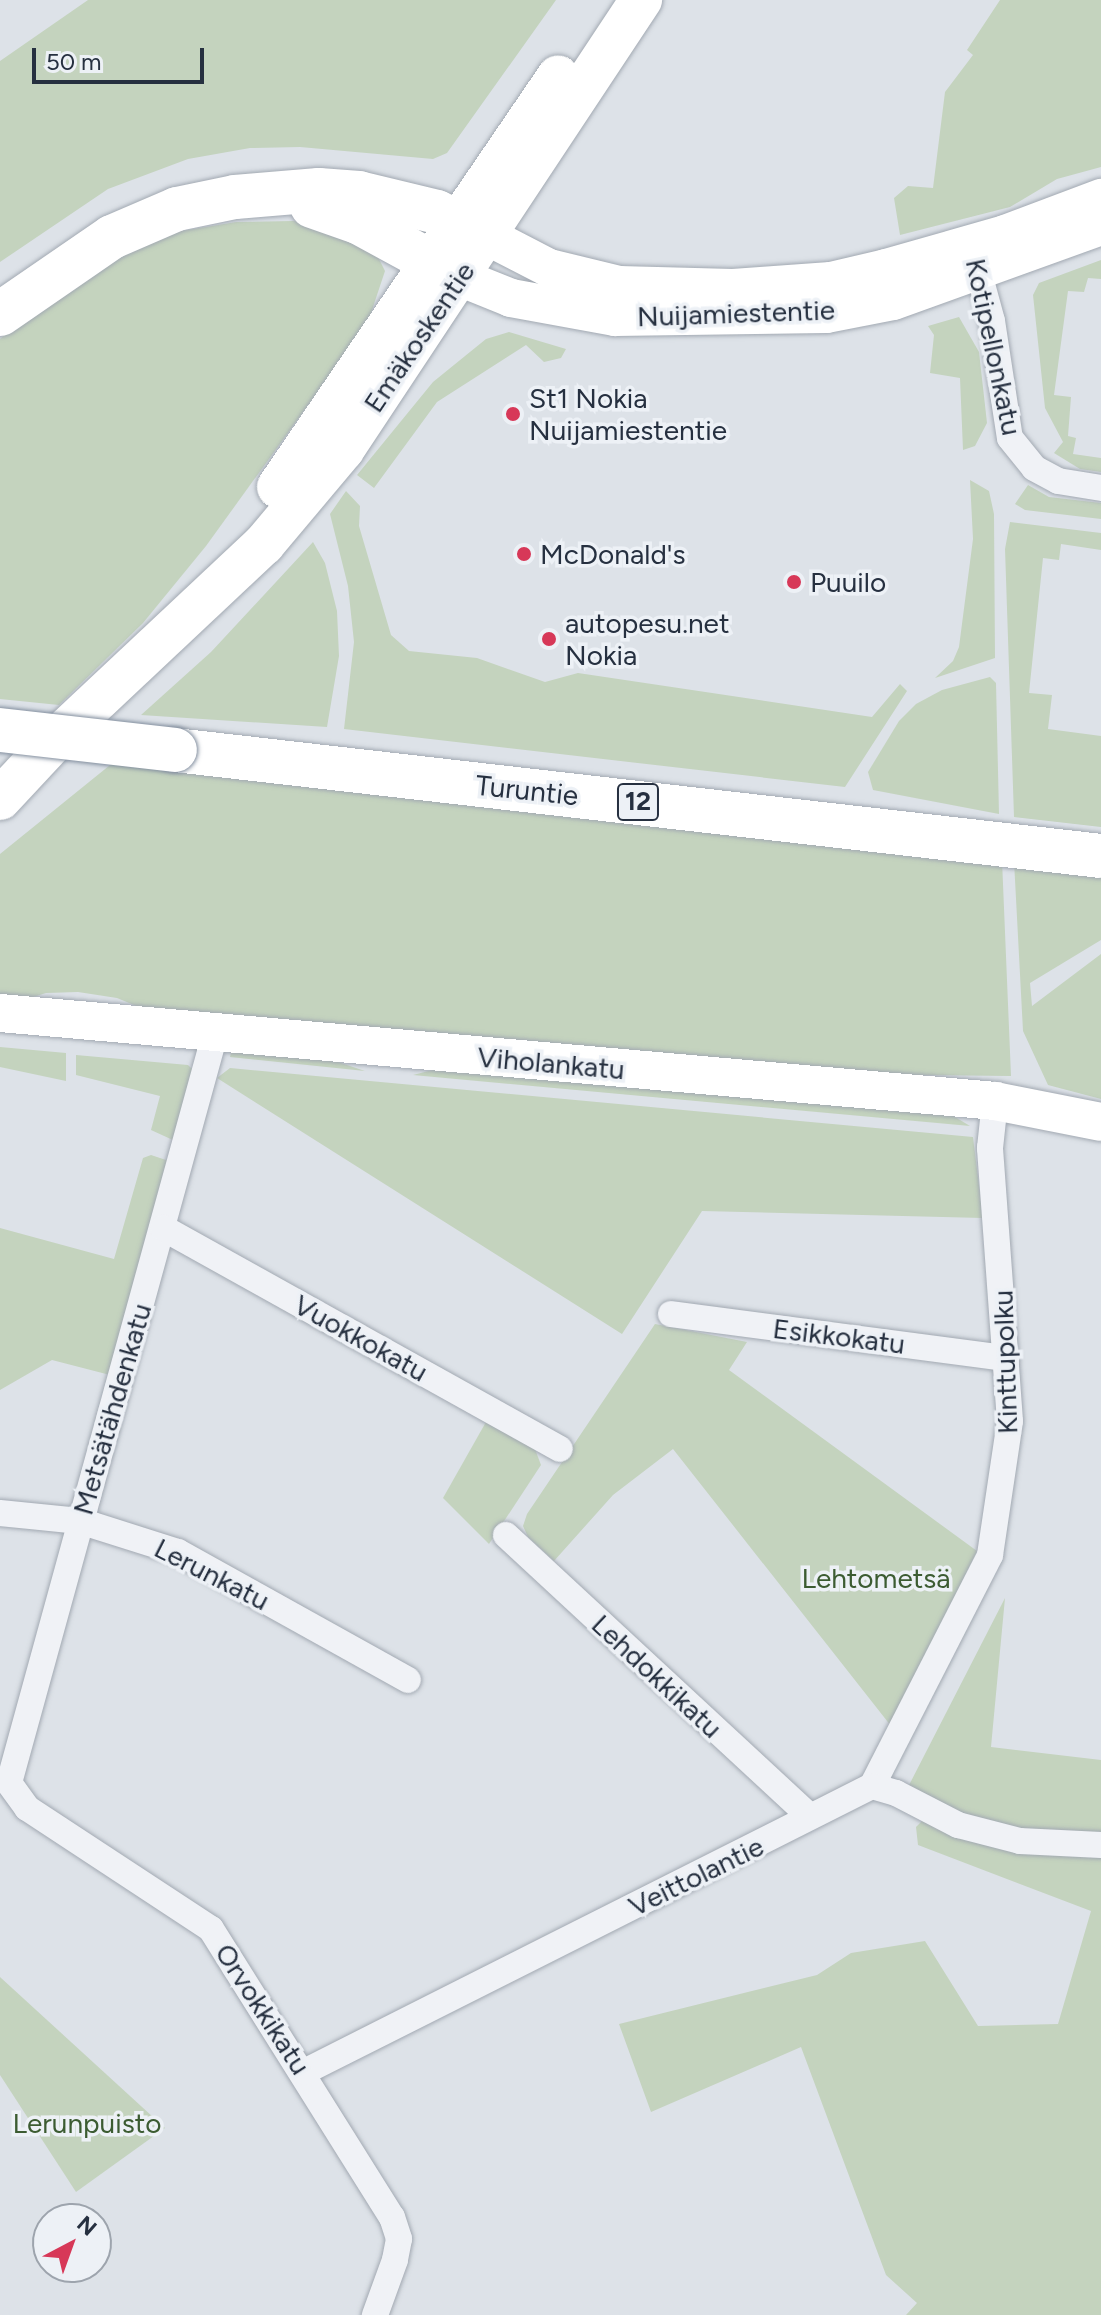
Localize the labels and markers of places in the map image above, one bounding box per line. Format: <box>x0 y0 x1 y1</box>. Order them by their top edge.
place label: St1 Nokia Nuijamiestentie <box>529 381 727 447</box>
marker: St1 Nokia Nuijamiestentie <box>504 405 522 423</box>
place label: McDonald's <box>540 537 685 571</box>
marker: McDonald's <box>515 545 533 563</box>
place label: Puuilo <box>810 565 886 599</box>
marker: Puuilo <box>785 573 803 591</box>
place label: autopesu.net Nokia <box>565 606 729 672</box>
marker: autopesu.net Nokia <box>540 630 558 648</box>

